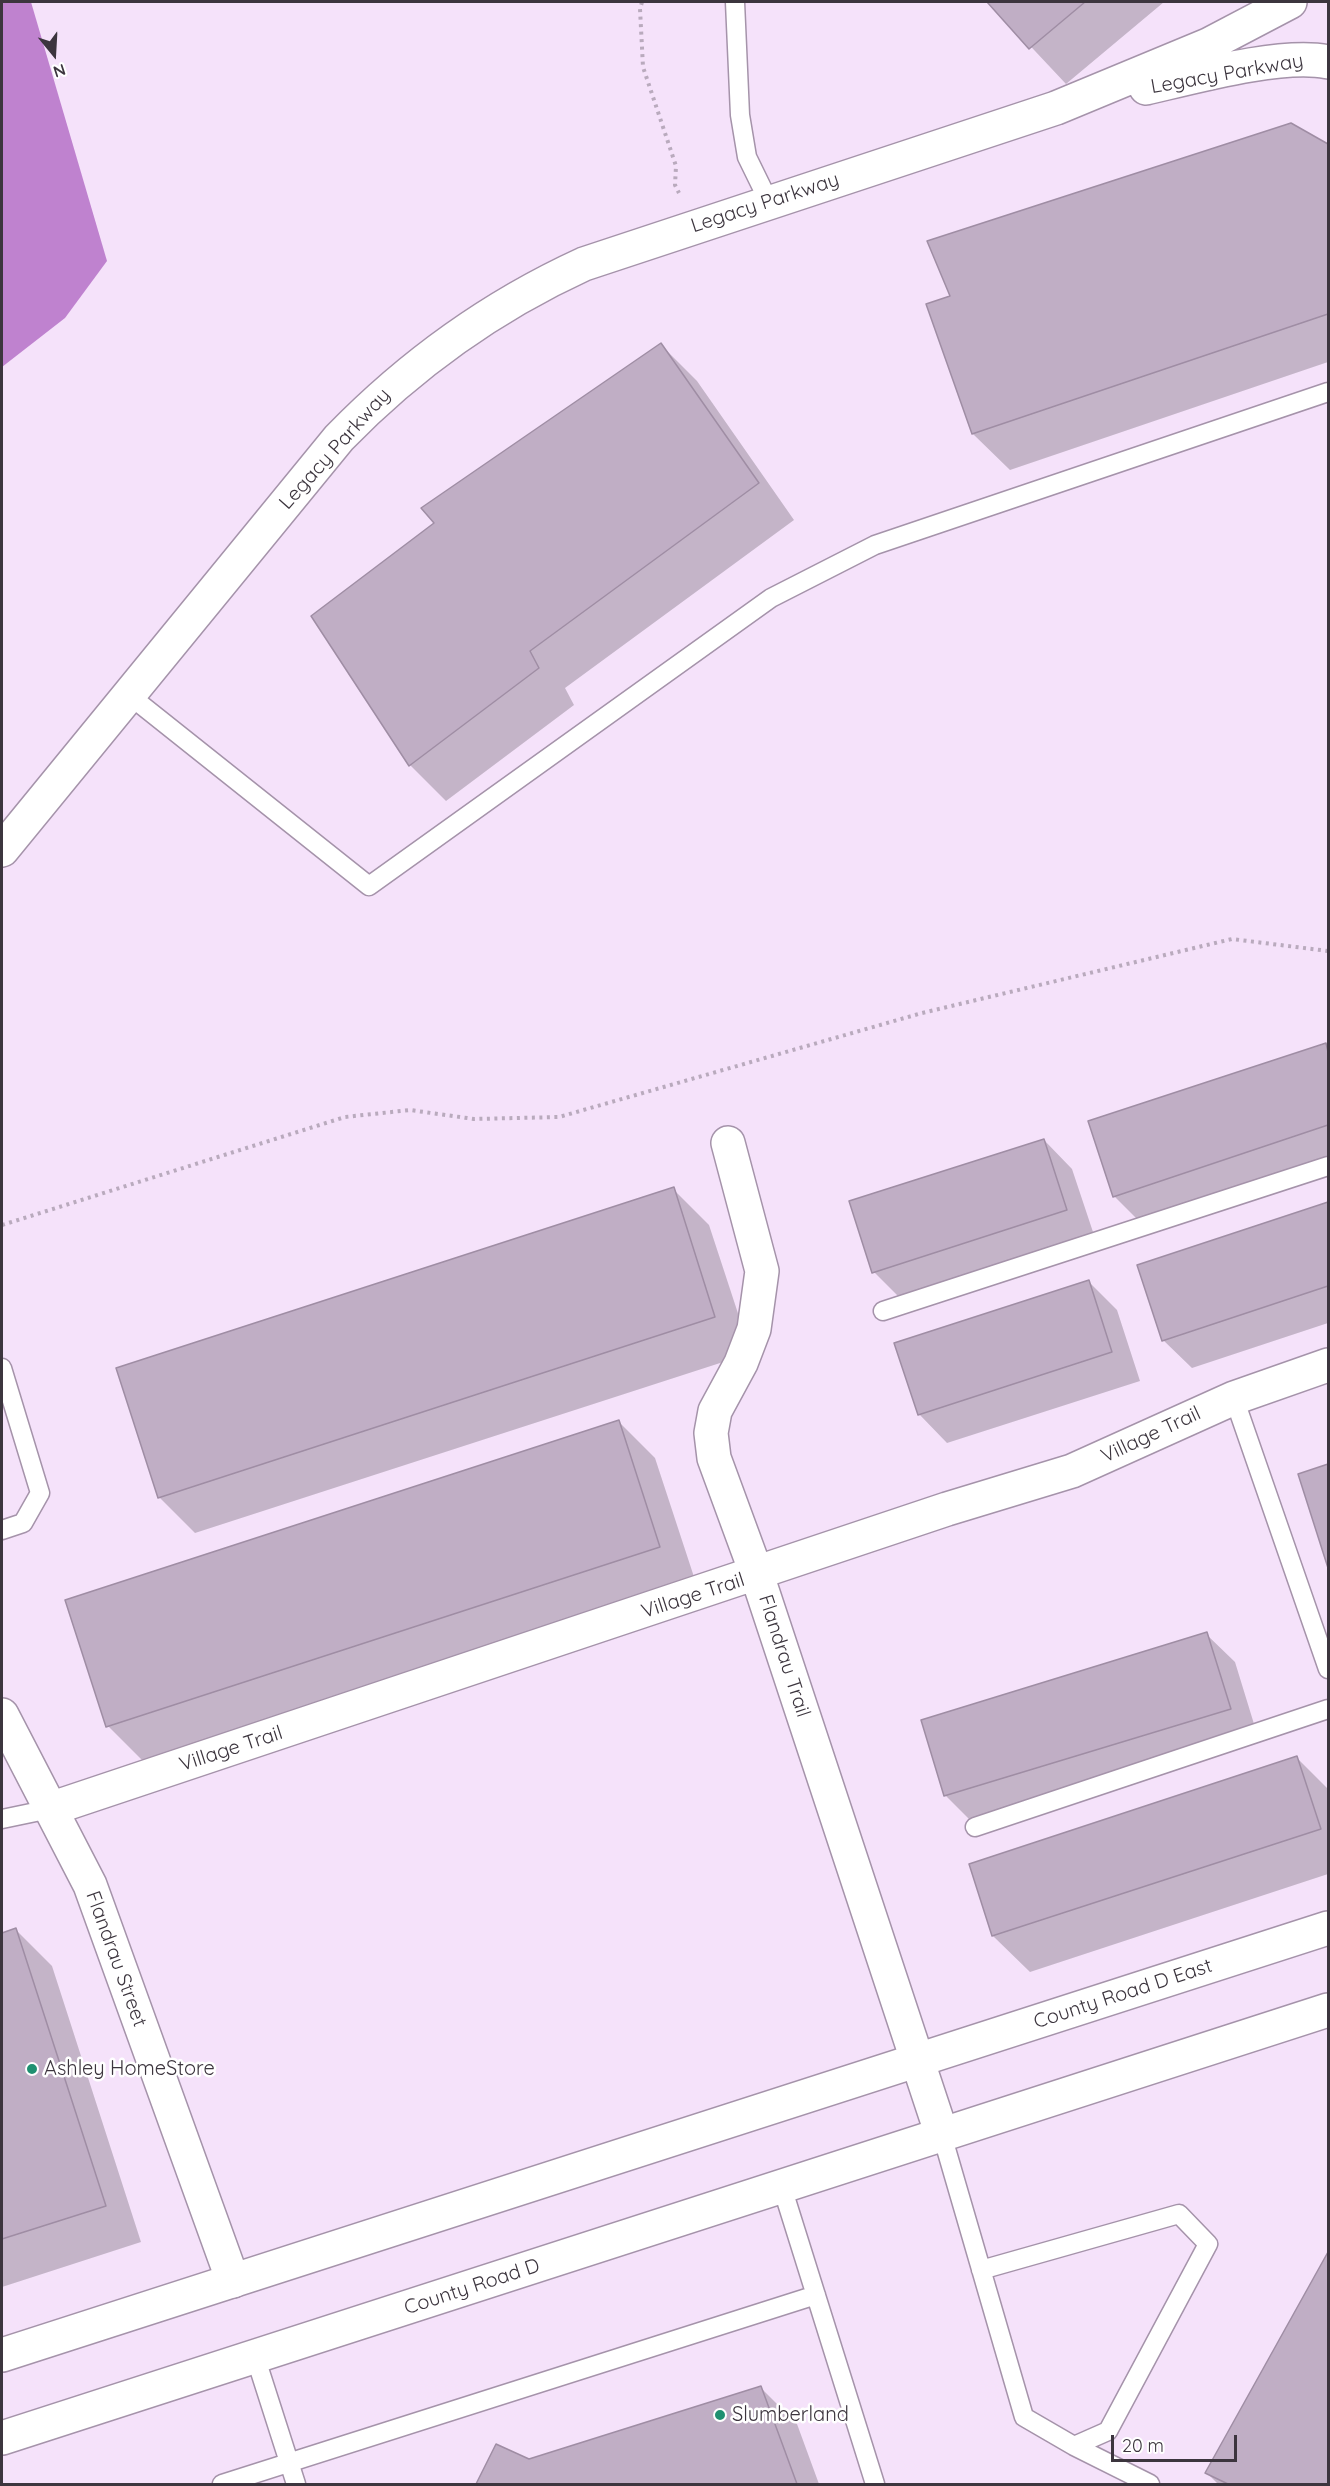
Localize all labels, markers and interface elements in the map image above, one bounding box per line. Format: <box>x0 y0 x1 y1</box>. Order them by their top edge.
north arrow <box>24 24 84 84</box>
street label: Legacy Parkway <box>1149 49 1305 99</box>
text: N <box>51 60 68 82</box>
street label: Legacy Parkway <box>688 168 842 238</box>
street label: Legacy Parkway <box>274 384 396 514</box>
street label: Village Trail <box>1097 1401 1205 1469</box>
street label: Village Trail <box>638 1568 748 1624</box>
street label: Flandrau Trail <box>753 1592 815 1720</box>
street label: Village Trail <box>176 1721 286 1777</box>
street label: Flandrau Street <box>80 1888 152 2030</box>
street label: County Road D East <box>1031 1954 1215 2034</box>
place label: Ashley HomeStore <box>44 2057 215 2081</box>
marker: Ashley HomeStore <box>25 2062 39 2076</box>
street label: County Road D <box>401 2254 543 2320</box>
place label: Slumberland <box>732 2403 849 2427</box>
marker: Slumberland <box>713 2408 727 2422</box>
scale bar <box>1114 2423 1240 2461</box>
text: 20 m <box>1122 2434 1164 2457</box>

